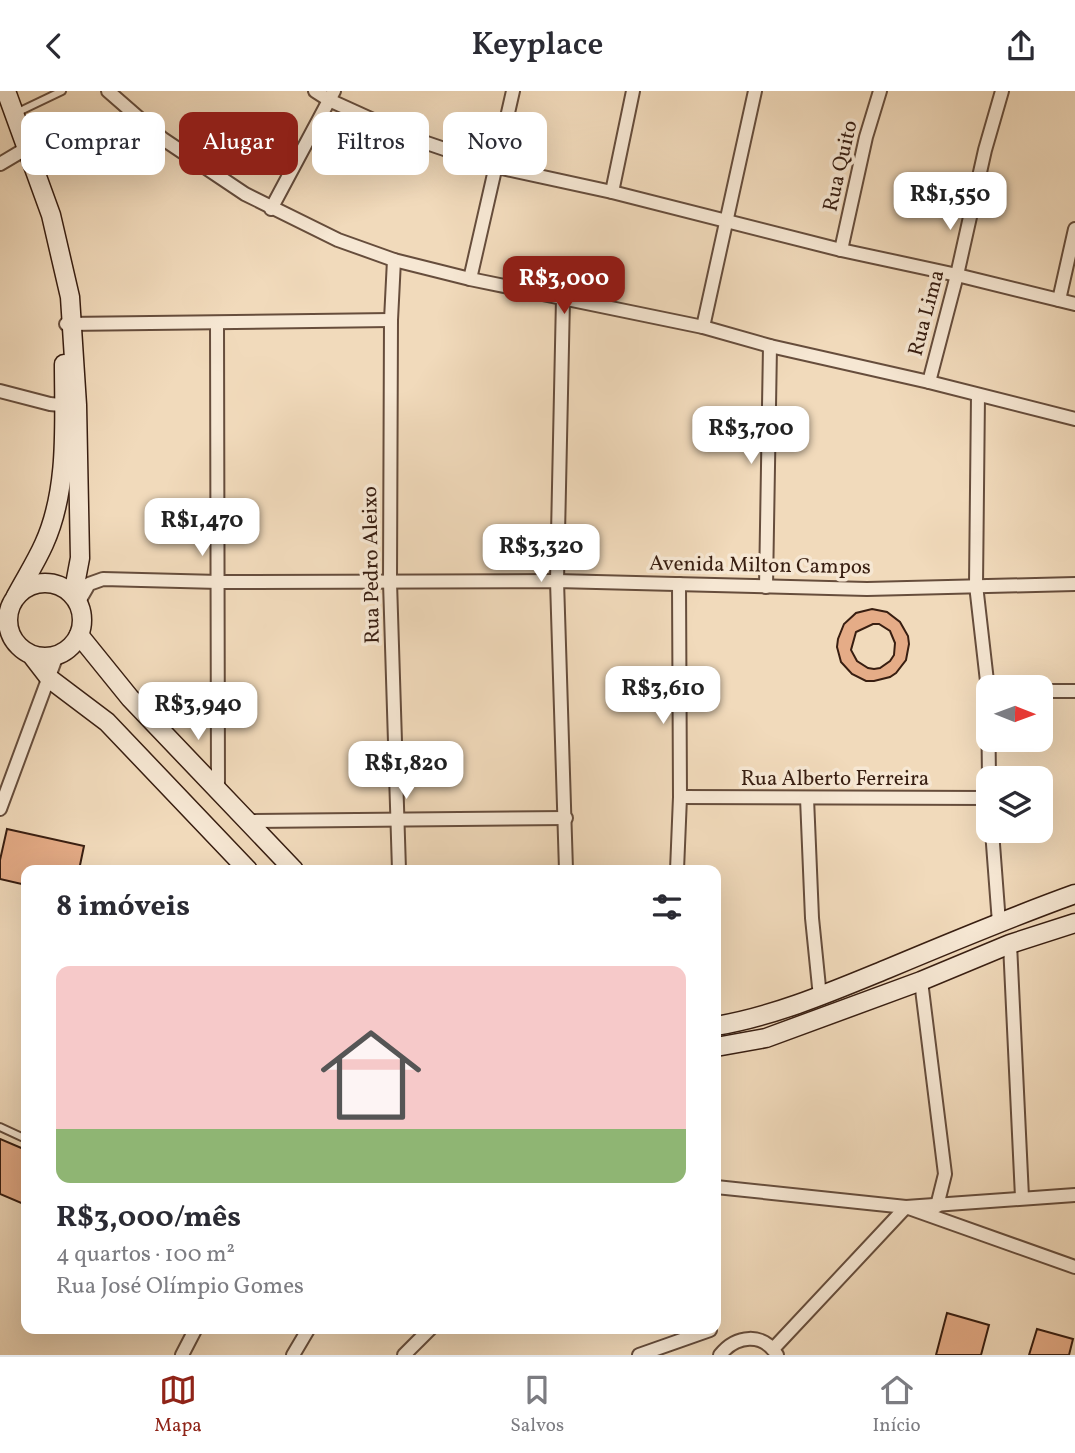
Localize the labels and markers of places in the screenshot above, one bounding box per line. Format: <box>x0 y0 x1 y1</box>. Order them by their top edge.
pin: R$1,550 <box>885 173 1015 232</box>
pin: R$3,000 <box>499 257 629 316</box>
pin: R$3,700 <box>686 407 816 466</box>
pin: R$1,470 <box>137 498 267 558</box>
pin: R$3,320 <box>476 525 606 584</box>
pin: R$3,610 <box>598 667 728 726</box>
pin: R$3,940 <box>133 683 263 742</box>
pin: R$1,820 <box>341 741 471 801</box>

